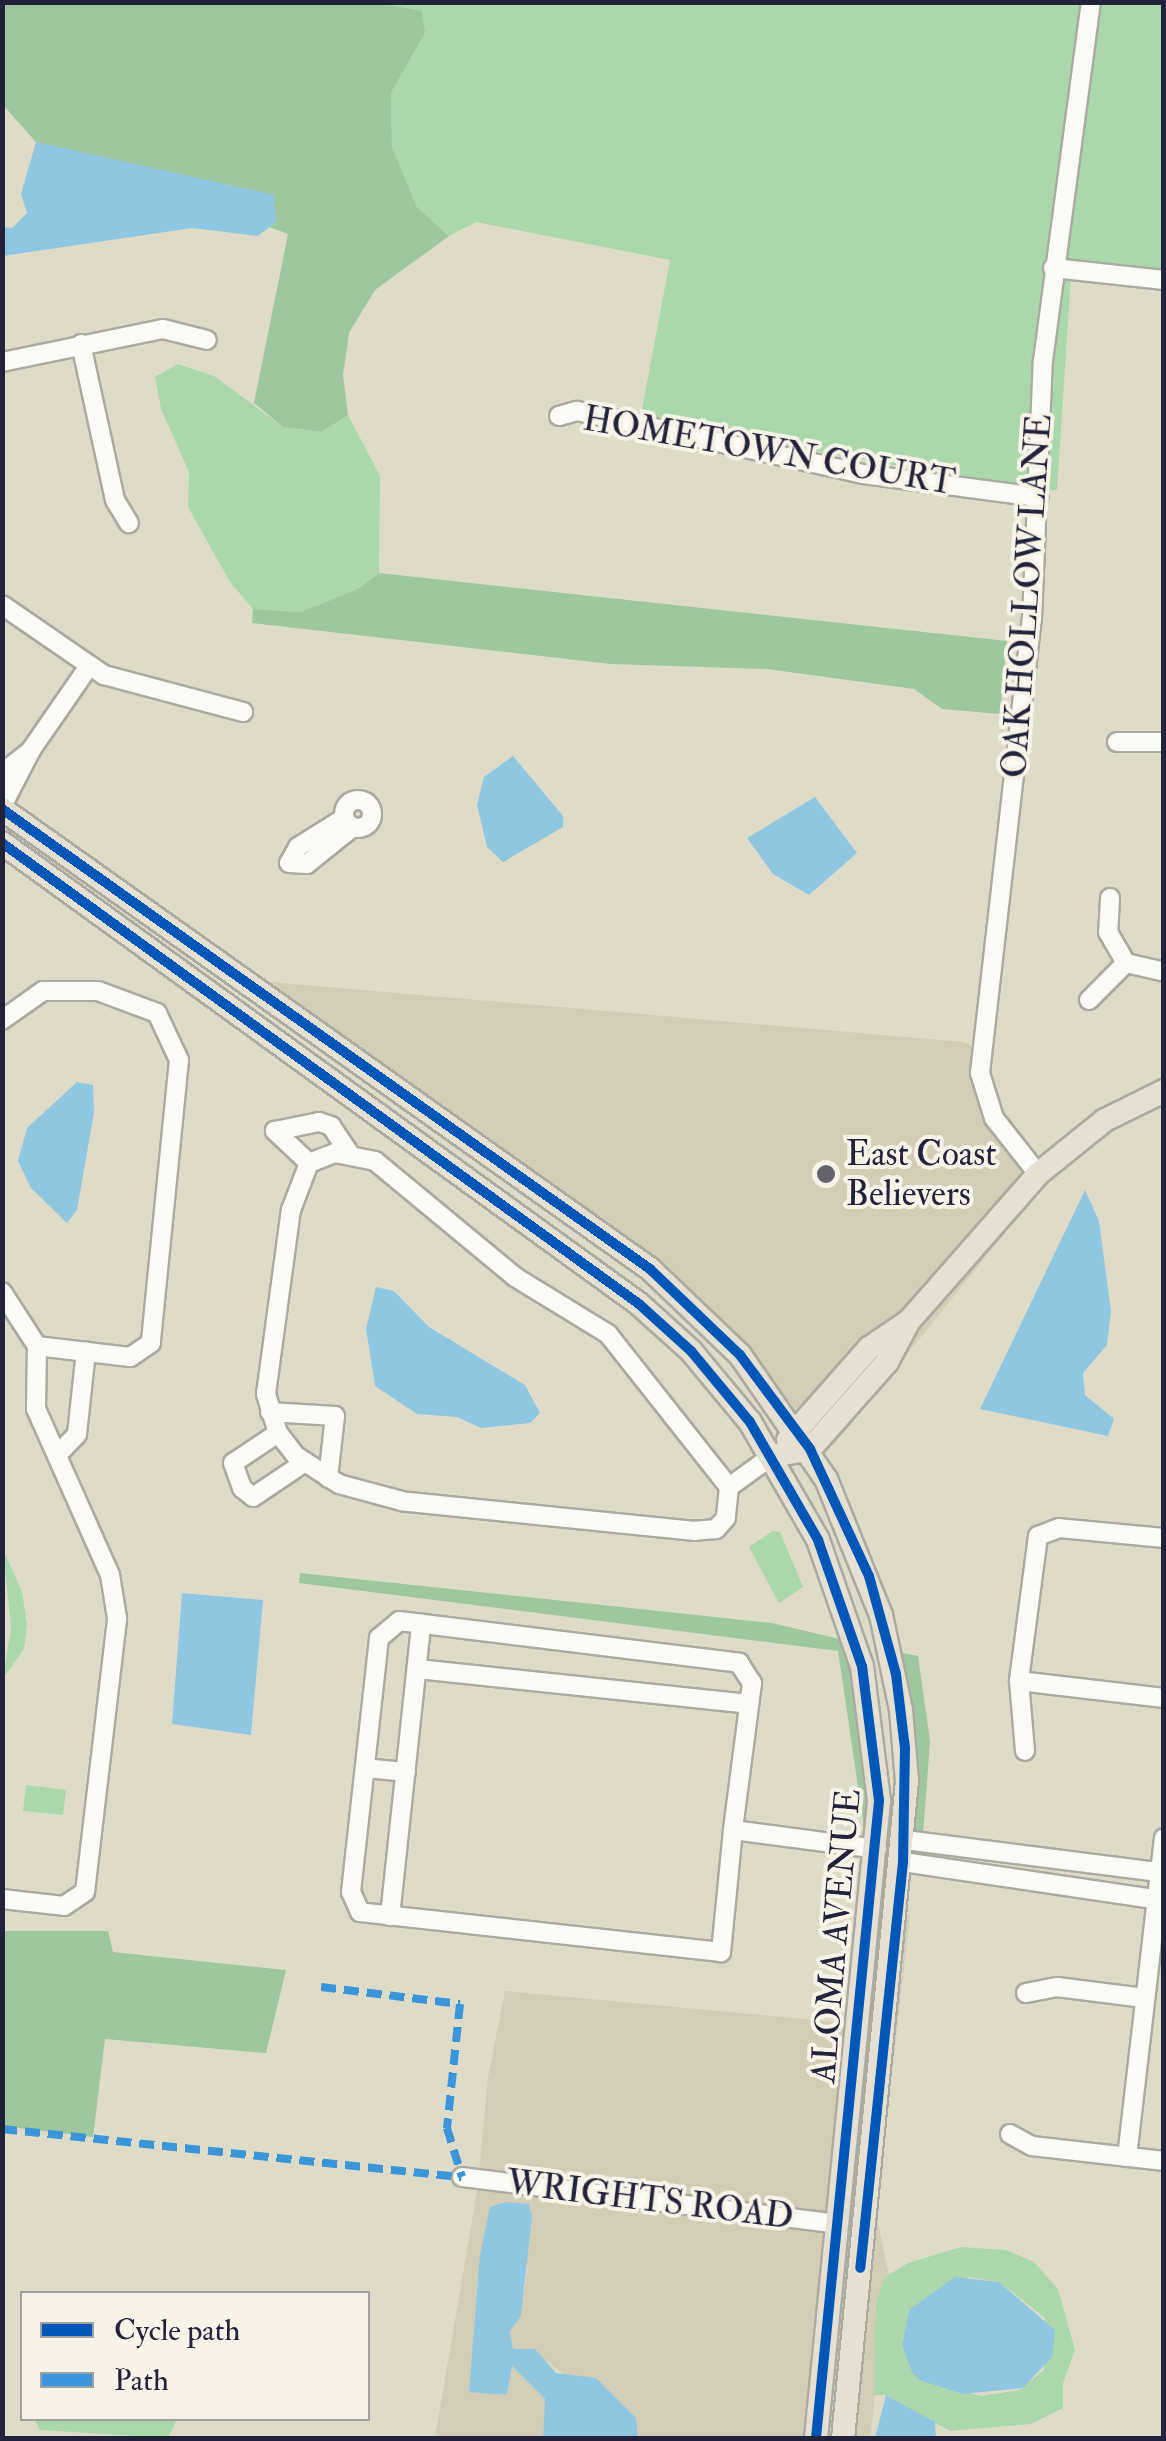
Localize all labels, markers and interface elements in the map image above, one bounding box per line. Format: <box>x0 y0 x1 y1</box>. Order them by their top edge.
street label: HOMETOWN COURT <box>580 398 958 504</box>
street label: OAK HOLLOW LANE <box>993 413 1061 779</box>
place label: East Coast Believers <box>846 1133 997 1215</box>
marker: East Coast Believers <box>815 1163 837 1185</box>
street label: ALOMA AVENUE <box>802 1787 870 2085</box>
street label: WRIGHTS ROAD <box>504 2162 796 2238</box>
legend <box>20 2291 370 2421</box>
text: Cycle path <box>114 2312 240 2349</box>
text: Path <box>114 2362 169 2399</box>

